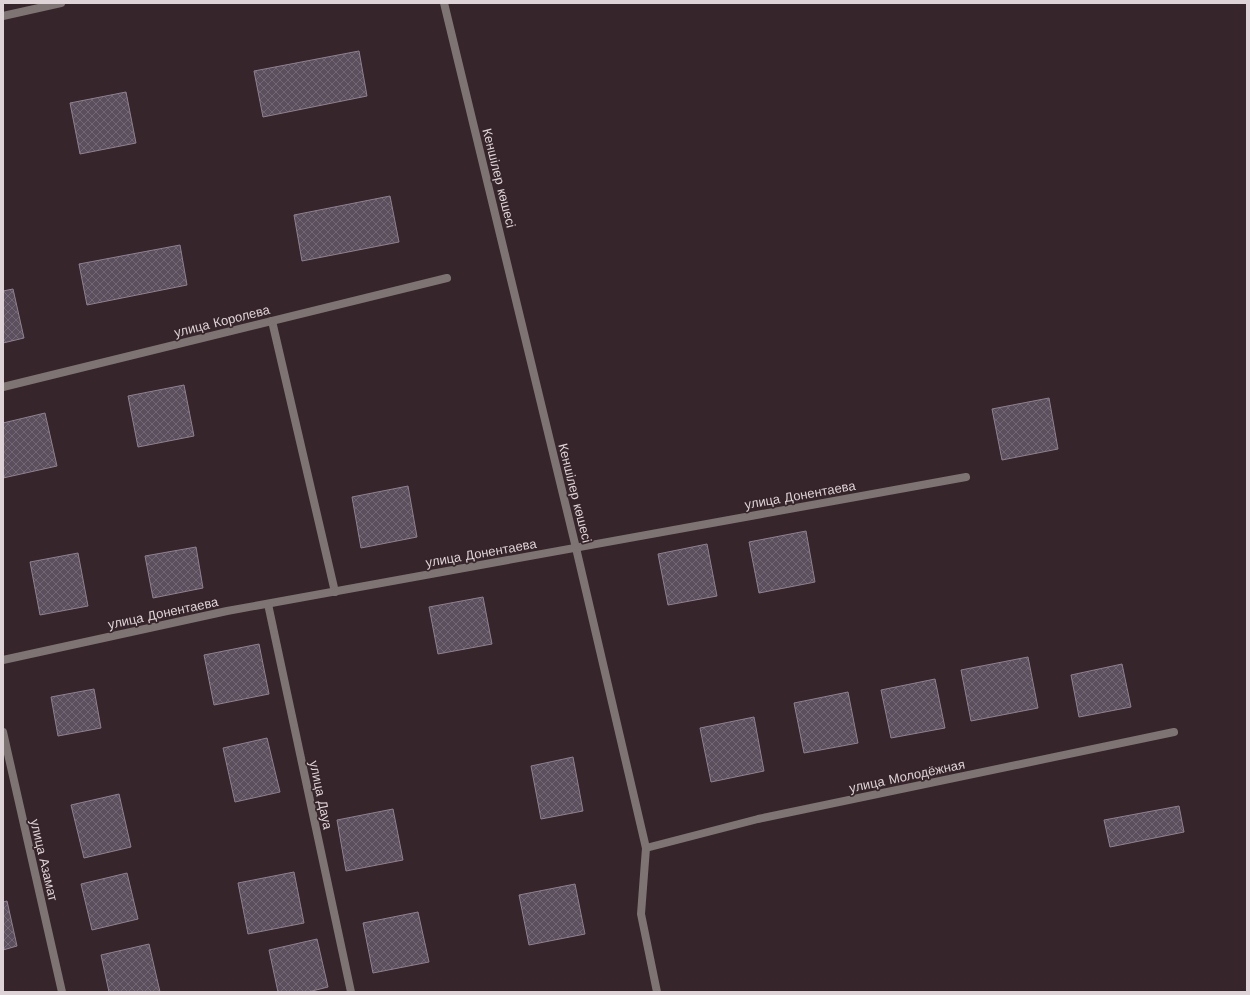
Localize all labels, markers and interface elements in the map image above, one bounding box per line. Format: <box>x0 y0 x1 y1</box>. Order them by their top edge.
street label: Кеншілер көшесі <box>479 127 519 229</box>
street label: улица Королева <box>173 302 272 340</box>
street label: Кеншілер көшесі <box>555 442 595 544</box>
street label: улица Донентаева <box>743 478 857 512</box>
street label: улица Донентаева <box>424 536 538 570</box>
street label: улица Донентаева <box>107 594 220 632</box>
street label: улица Молодёжная <box>848 756 966 796</box>
street label: улица Дауа <box>306 759 336 831</box>
street label: улица Азамат <box>27 817 61 903</box>

